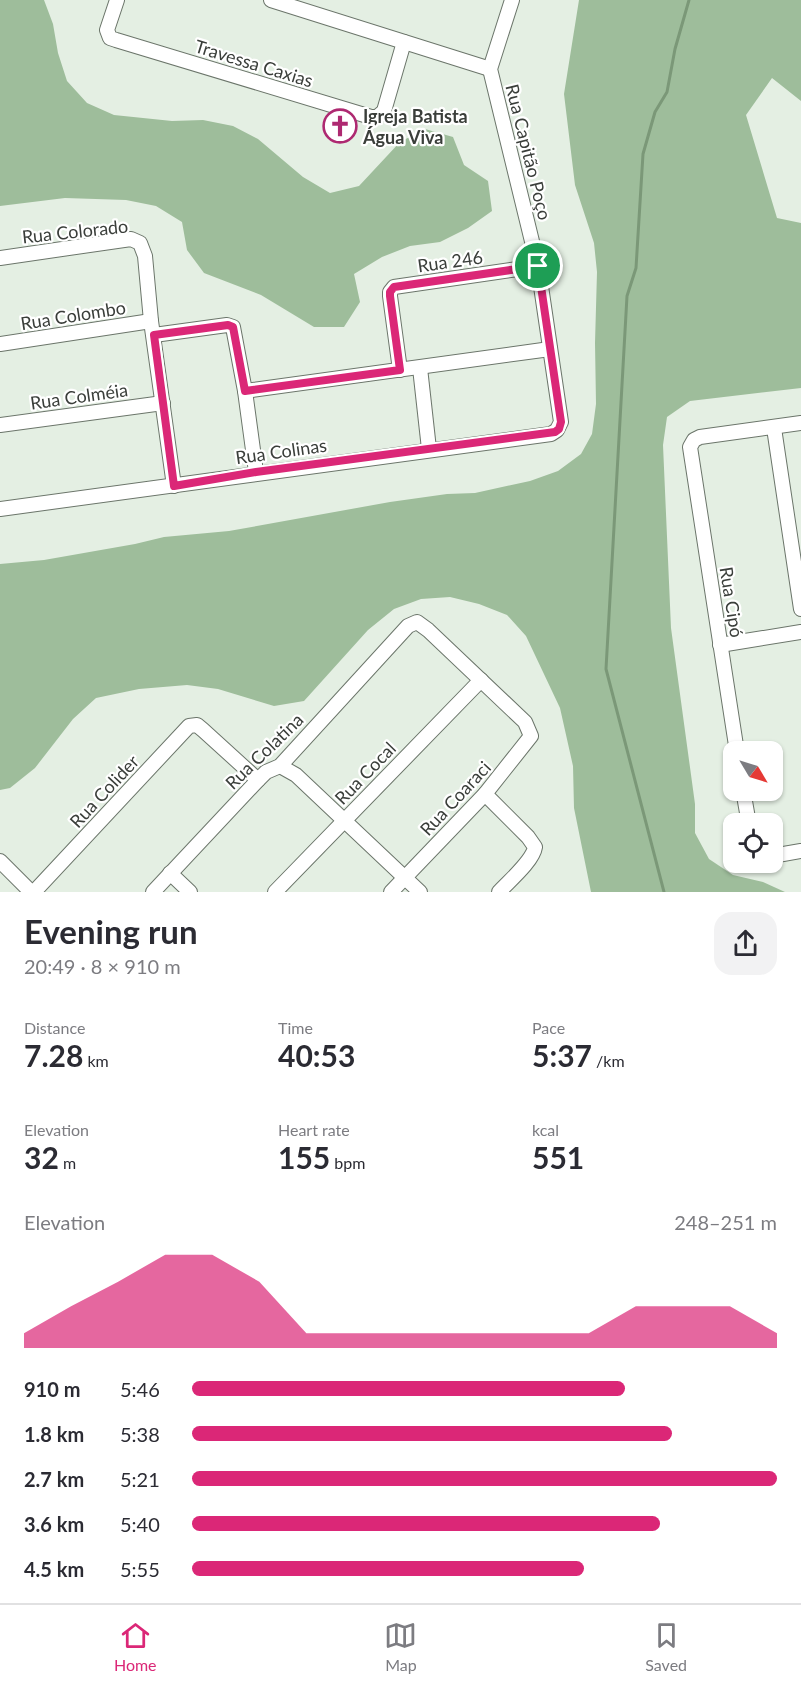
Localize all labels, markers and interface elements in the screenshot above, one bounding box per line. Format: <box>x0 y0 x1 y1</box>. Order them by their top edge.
street label: Travessa Caxias <box>192 35 316 91</box>
street label: Rua Capitão Poço <box>501 82 557 222</box>
place label: Igreja Batista Água Viva <box>362 105 468 148</box>
church icon: Igreja Batista Água Viva <box>322 108 358 144</box>
street label: Rua Colorado <box>21 214 129 248</box>
pin <box>512 240 563 291</box>
street label: Rua 246 <box>416 246 484 276</box>
icon: arrive <box>521 249 554 282</box>
street label: Rua Colombo <box>19 296 127 334</box>
street label: Rua Colméia <box>29 378 129 414</box>
street label: Rua Colinas <box>234 434 328 468</box>
street label: Rua Cipó <box>716 565 748 639</box>
street label: Rua Colatina <box>220 708 308 794</box>
street label: Rua Cocal <box>330 737 400 809</box>
north arrow <box>723 741 783 801</box>
map controls <box>723 741 783 873</box>
street label: Rua Colider <box>65 750 143 832</box>
street label: Rua Coaraci <box>415 756 495 840</box>
button: locate <box>723 813 783 873</box>
text: Evening run <box>24 911 198 951</box>
button: share <box>714 912 777 975</box>
text: 20:49 · 8 × 910 m <box>24 954 181 978</box>
text: Distance <box>24 1018 85 1037</box>
text: Time <box>278 1018 313 1037</box>
text: Pace <box>532 1018 565 1037</box>
text: 7.28 <box>24 1037 83 1073</box>
text: 40:53 <box>278 1037 355 1073</box>
text: 5:37 <box>532 1037 592 1073</box>
text: km <box>83 1051 109 1070</box>
text: /km <box>592 1051 625 1070</box>
text: Elevation <box>24 1120 89 1139</box>
text: Heart rate <box>278 1120 350 1139</box>
text: kcal <box>532 1120 559 1139</box>
text: 32 <box>24 1139 59 1175</box>
text: 155 <box>278 1139 330 1175</box>
text: 551 <box>532 1139 584 1175</box>
text: m <box>59 1153 76 1172</box>
text: bpm <box>330 1153 365 1172</box>
text: Elevation <box>24 1210 105 1234</box>
text: 248–251 m <box>674 1210 777 1234</box>
text: 910 m <box>24 1377 80 1401</box>
text: 5:46 <box>120 1377 160 1401</box>
text: 1.8 km <box>24 1422 84 1446</box>
text: 5:38 <box>120 1422 160 1446</box>
text: 2.7 km <box>24 1467 84 1491</box>
text: 5:21 <box>120 1467 160 1491</box>
text: 3.6 km <box>24 1512 84 1536</box>
text: 5:40 <box>120 1512 160 1536</box>
text: 4.5 km <box>24 1557 84 1581</box>
text: 5:55 <box>120 1557 160 1581</box>
tab: Home <box>114 1619 157 1674</box>
tab: Map <box>384 1619 417 1674</box>
tab: Saved <box>645 1619 687 1674</box>

